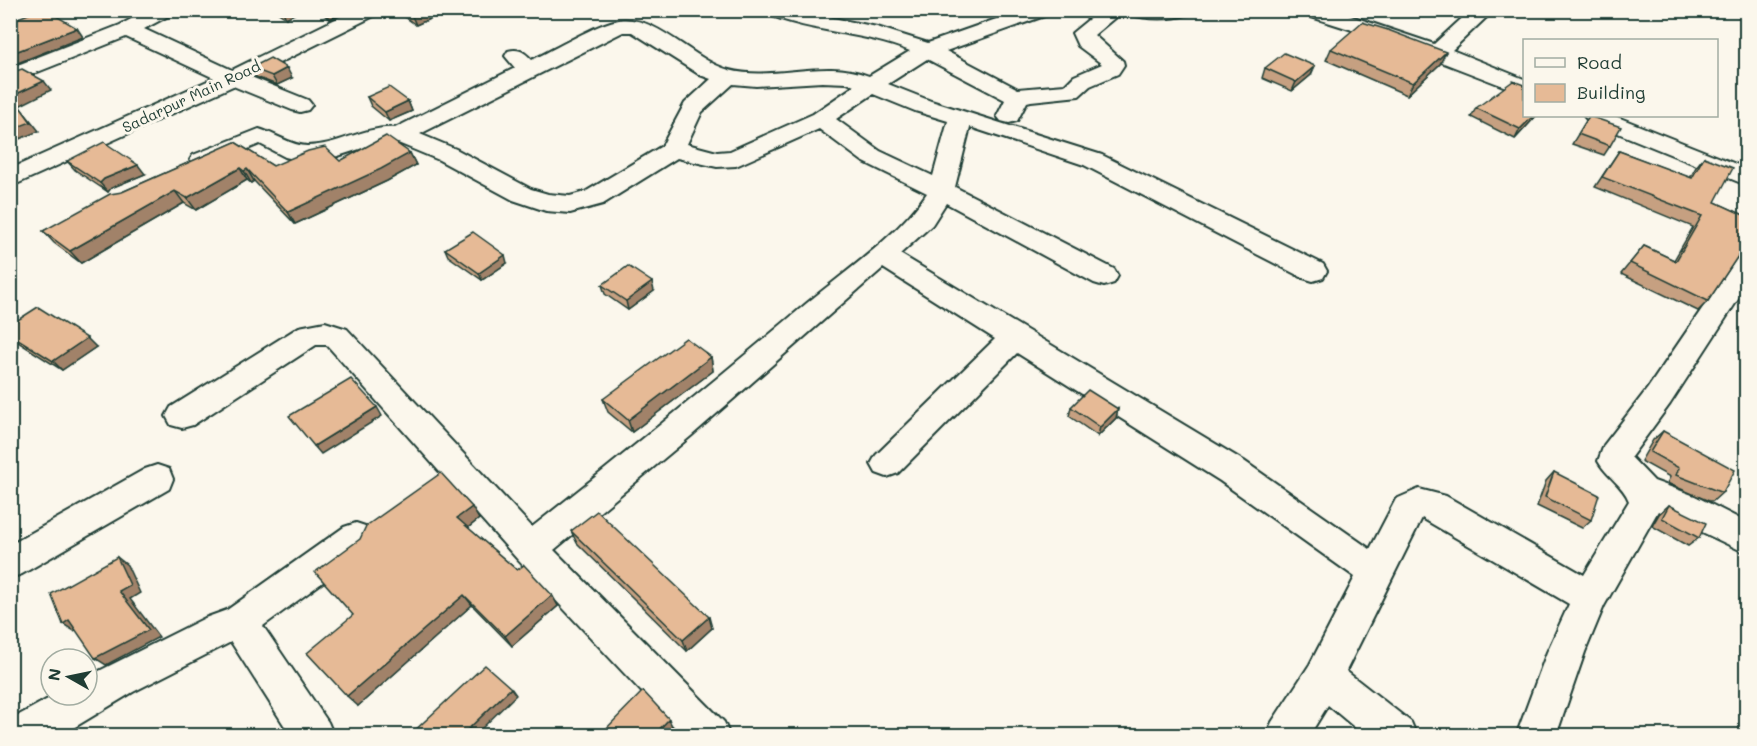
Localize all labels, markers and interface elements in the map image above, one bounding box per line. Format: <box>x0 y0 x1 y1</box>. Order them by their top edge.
legend <box>1523 39 1718 117</box>
text: Road <box>1577 50 1622 74</box>
street label: Sadarpur Main Road <box>119 55 263 137</box>
text: Building <box>1577 80 1645 104</box>
north arrow <box>39 647 99 707</box>
text: N <box>42 667 65 682</box>

